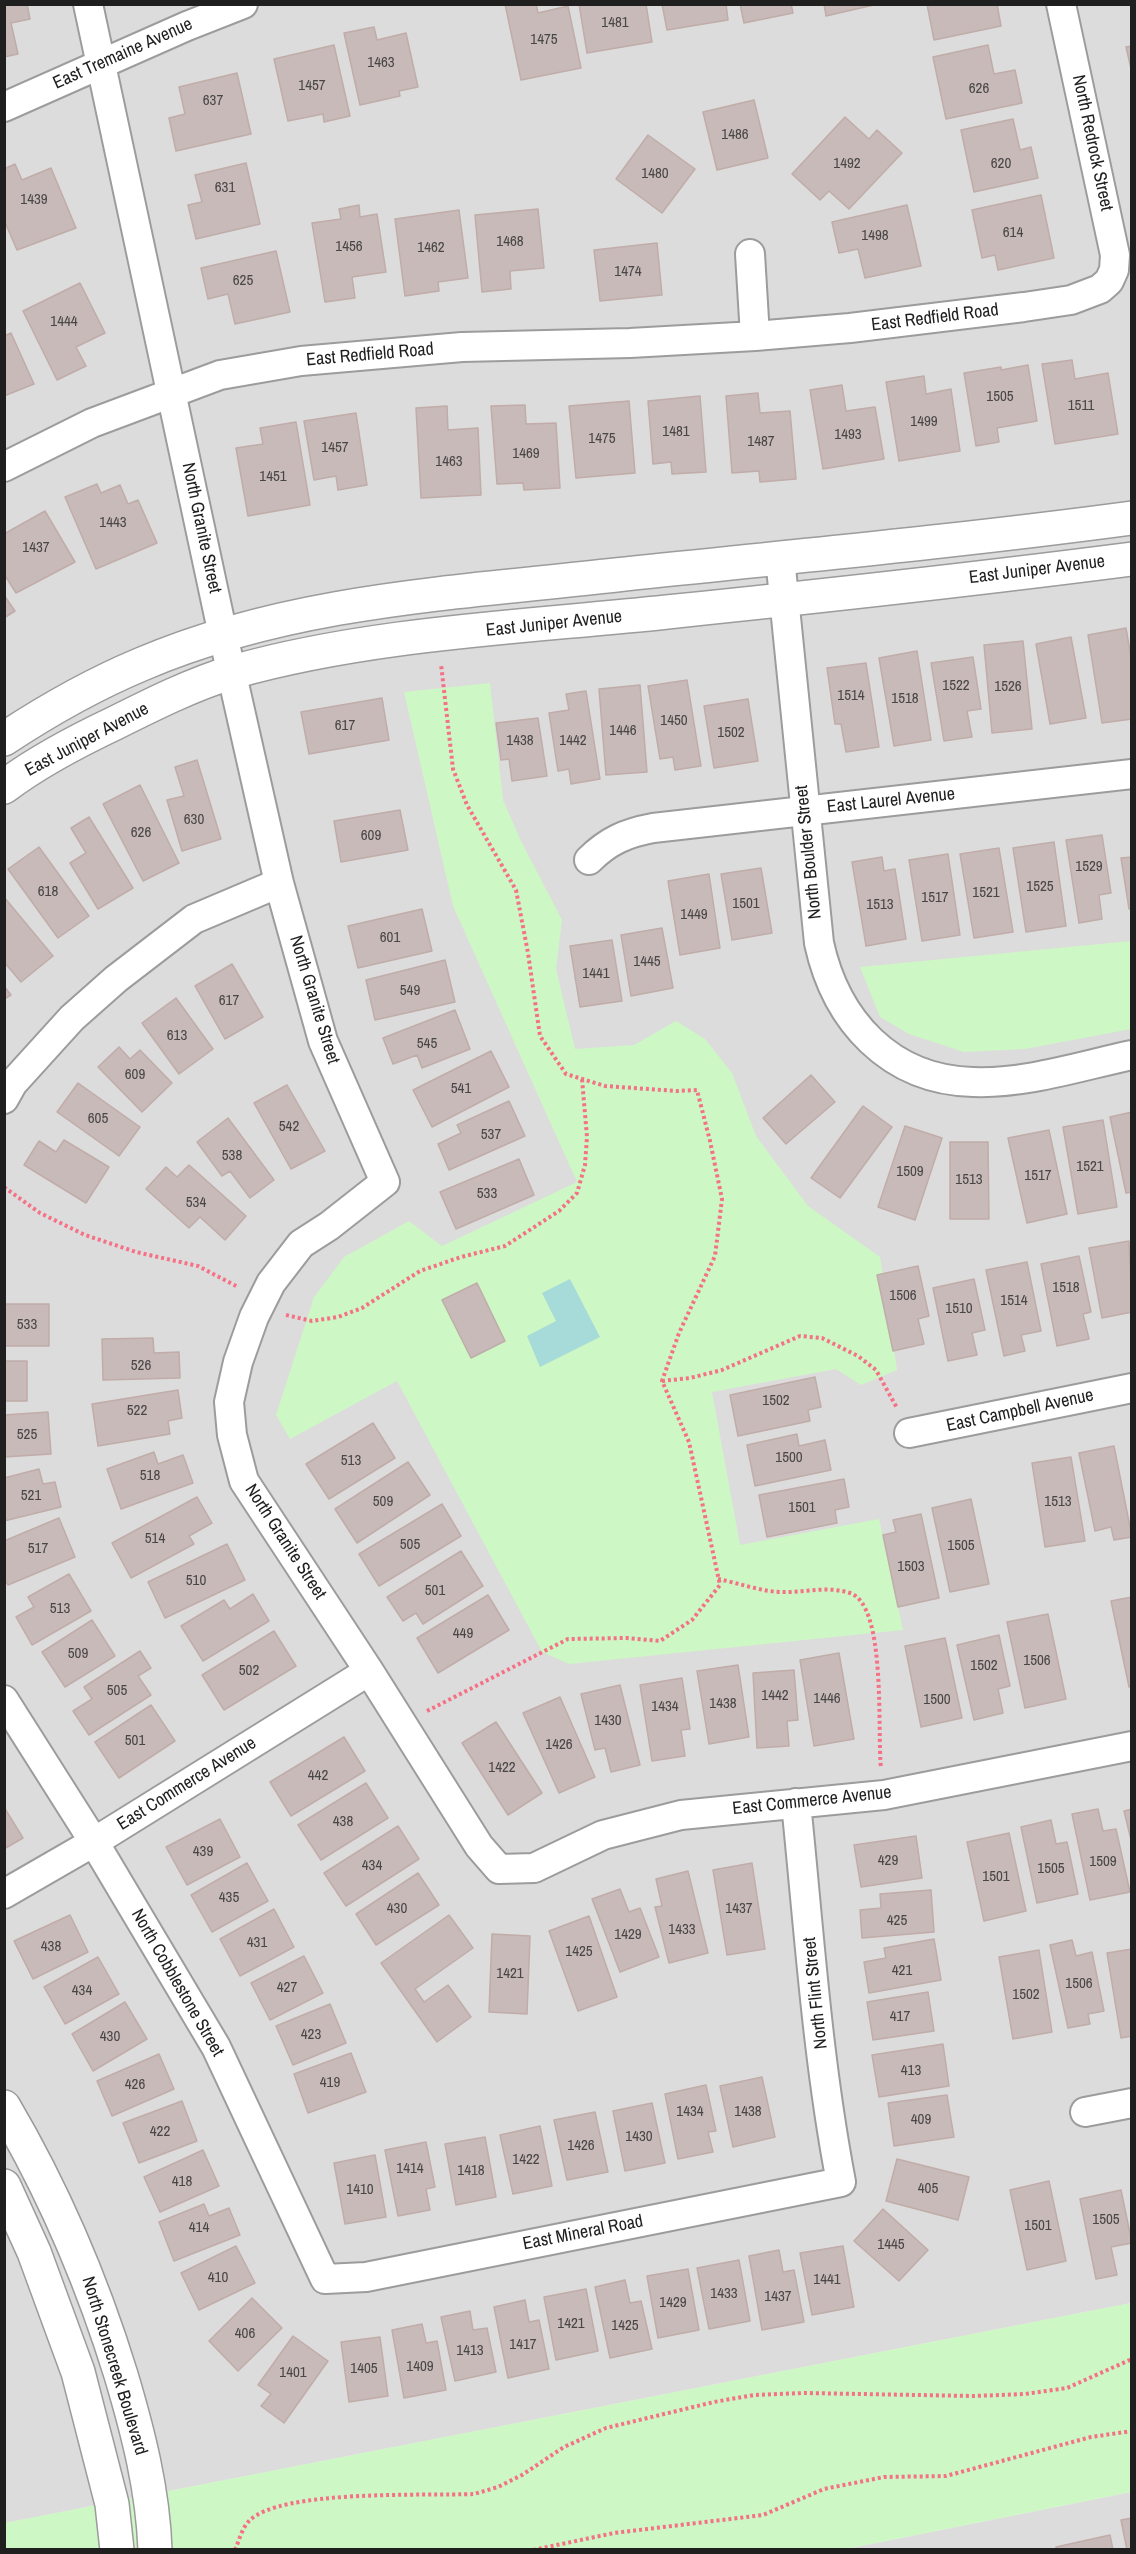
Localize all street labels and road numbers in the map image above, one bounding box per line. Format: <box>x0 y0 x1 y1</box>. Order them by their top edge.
street label: East Tremaine Avenue <box>50 14 196 94</box>
street label: North Redrock Street <box>1067 73 1117 213</box>
street label: East Redfield Road <box>870 299 1000 337</box>
street label: East Redfield Road <box>305 339 435 371</box>
street label: North Granite Street <box>177 461 225 595</box>
street label: East Juniper Avenue <box>968 551 1106 589</box>
street label: East Juniper Avenue <box>485 606 623 642</box>
street label: East Juniper Avenue <box>22 698 152 782</box>
street label: North Boulder Street <box>791 784 827 920</box>
street label: East Laurel Avenue <box>826 784 956 818</box>
street label: North Granite Street <box>284 933 344 1067</box>
street label: East Campbell Avenue <box>944 1385 1096 1437</box>
street label: North Granite Street <box>240 1480 330 1604</box>
street label: East Commerce Avenue <box>114 1733 260 1835</box>
street label: East Commerce Avenue <box>731 1782 893 1820</box>
street label: North Cobblestone Street <box>126 1905 228 2061</box>
street label: North Flint Street <box>799 1936 833 2050</box>
street label: East Mineral Road <box>521 2211 645 2255</box>
street label: North Stonecreek Boulevard <box>77 2274 151 2458</box>

